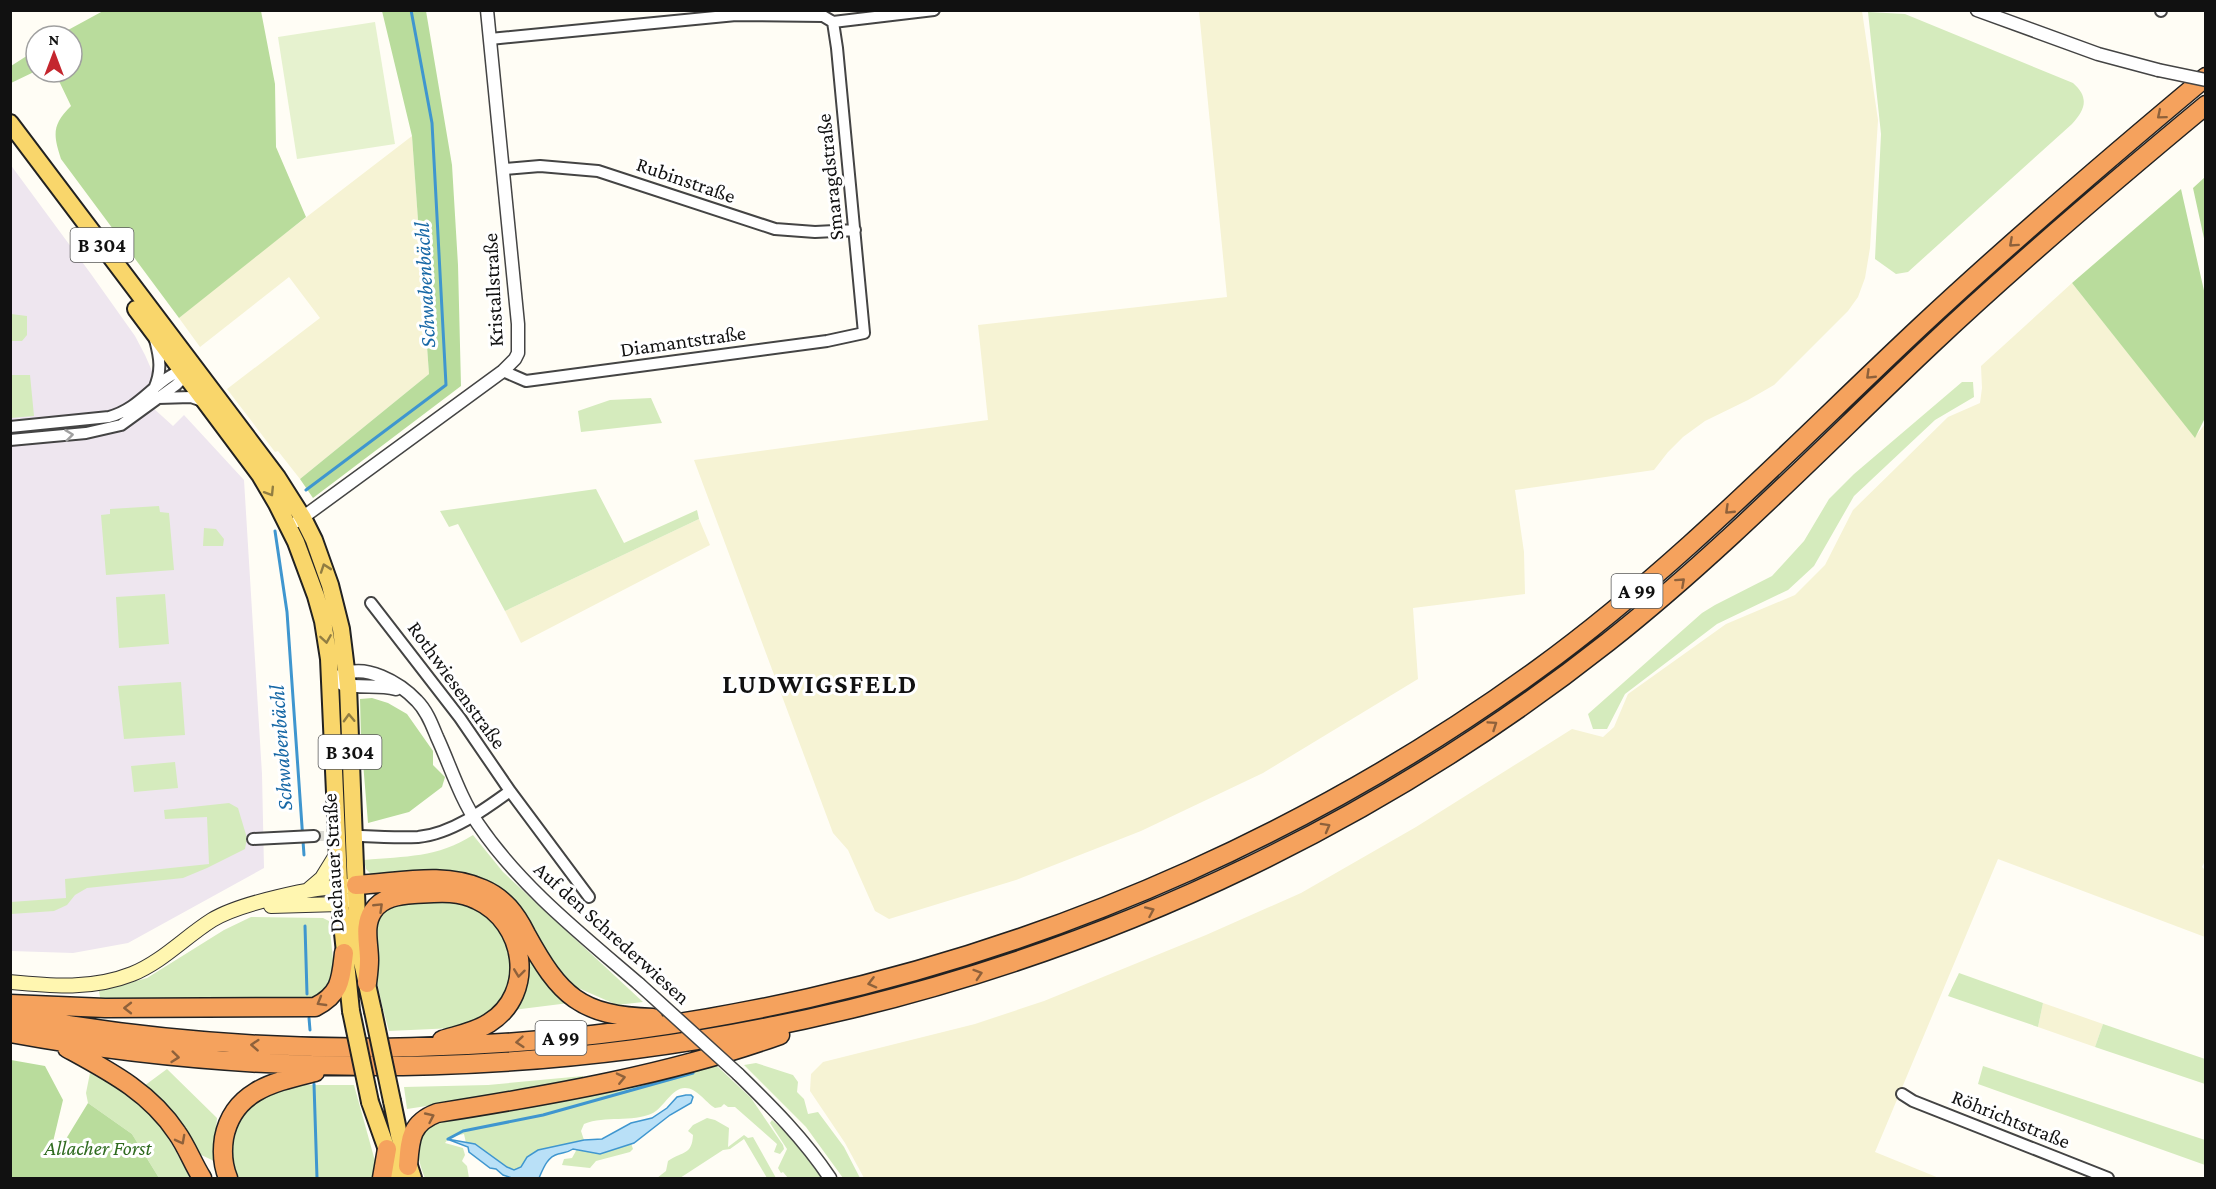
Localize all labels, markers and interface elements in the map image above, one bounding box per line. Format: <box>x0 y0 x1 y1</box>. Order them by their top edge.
north arrow <box>24 24 84 84</box>
text: N <box>49 31 60 48</box>
one-way arrow <box>2157 108 2168 119</box>
street label: Smaragdstraße <box>811 112 849 242</box>
street label: Rubinstraße <box>633 152 739 208</box>
water label: Schwabenbächl <box>409 221 440 348</box>
road number: B 304 <box>70 228 134 262</box>
street label: Kristallstraße <box>478 233 508 347</box>
one-way arrow <box>2010 236 2020 247</box>
street label: Diamantstraße <box>619 320 747 362</box>
one-way arrow <box>1866 368 1877 379</box>
one-way arrow <box>64 429 73 442</box>
one-way arrow <box>262 486 274 496</box>
one-way arrow <box>1726 503 1736 514</box>
one-way arrow <box>319 563 332 574</box>
road number: A 99 <box>1612 574 1662 608</box>
one-way arrow <box>1674 578 1685 589</box>
street label: Rothwiesenstraße <box>403 617 511 753</box>
one-way arrow <box>319 634 332 644</box>
district label: LUDWIGSFELD <box>722 669 918 699</box>
water label: Schwabenbächl <box>264 684 297 812</box>
one-way arrow <box>343 713 356 722</box>
one-way arrow <box>1486 721 1497 732</box>
road number: B 304 <box>318 735 382 769</box>
street label: Dachauer Straße <box>317 793 349 933</box>
one-way arrow <box>1320 823 1330 834</box>
street label: Auf den Schrederwiesen <box>529 857 695 1009</box>
one-way arrow <box>371 904 382 915</box>
one-way arrow <box>1144 906 1155 918</box>
one-way arrow <box>513 968 525 978</box>
one-way arrow <box>972 968 983 981</box>
one-way arrow <box>868 976 878 989</box>
one-way arrow <box>317 995 328 1006</box>
one-way arrow <box>124 1002 133 1014</box>
road number: A 99 <box>536 1021 586 1055</box>
one-way arrow <box>515 1035 525 1048</box>
one-way arrow <box>250 1039 259 1052</box>
one-way arrow <box>171 1050 180 1063</box>
one-way arrow <box>616 1073 626 1086</box>
street label: Röhrichtstraße <box>1948 1084 2074 1154</box>
one-way arrow <box>424 1112 435 1124</box>
one-way arrow <box>174 1134 185 1145</box>
park label: Allacher Forst <box>43 1136 153 1160</box>

